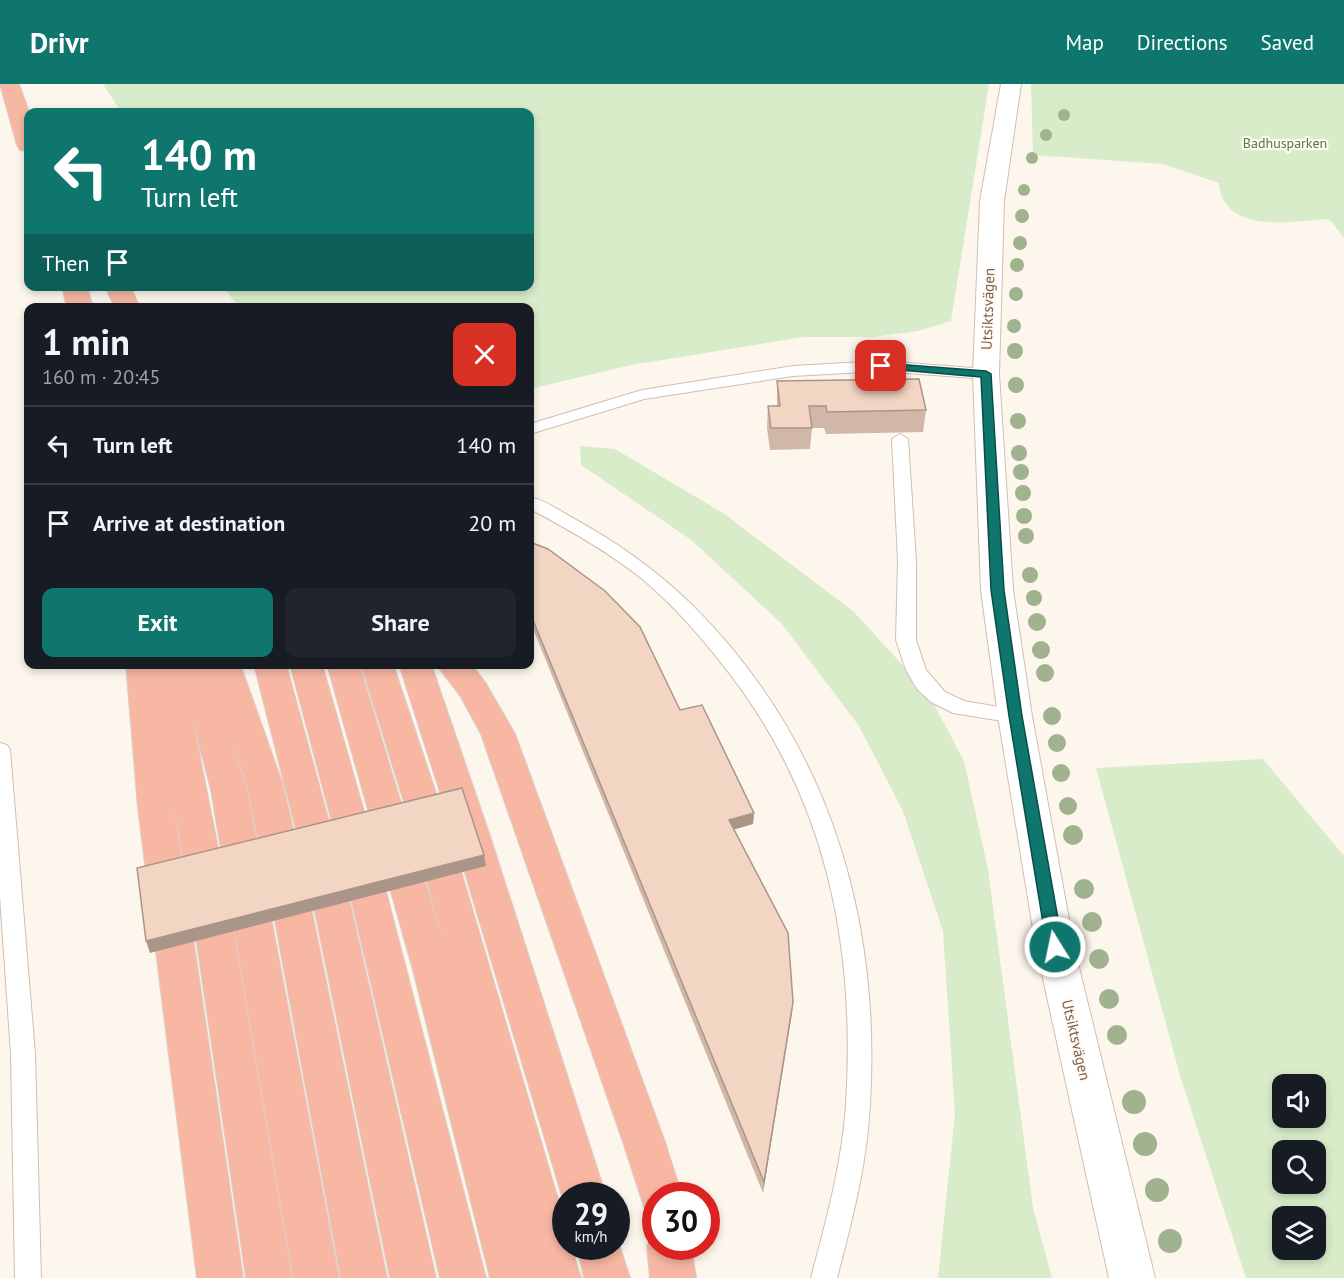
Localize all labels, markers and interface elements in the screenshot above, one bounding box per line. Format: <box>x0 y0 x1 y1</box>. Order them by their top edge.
text: Drivr <box>30 24 89 61</box>
text: Map <box>1065 29 1104 56</box>
text: Directions <box>1137 29 1228 56</box>
text: Saved <box>1261 29 1314 56</box>
text: 140 m <box>141 127 257 182</box>
icon: left <box>42 132 120 210</box>
park label: Badhusparken <box>1243 134 1327 152</box>
text: Turn left <box>141 180 238 214</box>
icon: arrive <box>101 246 134 279</box>
text: Then <box>42 249 89 277</box>
street label: Utsiktsvägen <box>977 268 998 350</box>
text: 1 min <box>42 318 130 365</box>
button: close <box>453 323 516 386</box>
pin <box>855 340 906 391</box>
icon: arrive <box>864 349 897 382</box>
text: 160 m · 20:45 <box>42 364 160 390</box>
icon: left <box>42 429 75 462</box>
text: Turn left <box>93 431 173 459</box>
text: 140 m <box>456 431 516 459</box>
icon: arrive <box>42 507 75 540</box>
text: Arrive at destination <box>93 509 285 537</box>
text: 20 m <box>468 509 516 537</box>
button: Exit <box>42 588 273 657</box>
button: Share <box>285 588 516 657</box>
position arrow <box>1023 915 1087 979</box>
street label: Utsiktsvägen <box>1058 998 1095 1082</box>
map controls <box>1272 1074 1326 1260</box>
button: sound <box>1272 1074 1326 1128</box>
button: search <box>1272 1140 1326 1194</box>
speed limit sign: 30 <box>642 1182 720 1260</box>
text: 29 <box>574 1194 608 1233</box>
button: layers <box>1272 1206 1326 1260</box>
text: km/h <box>575 1227 607 1246</box>

